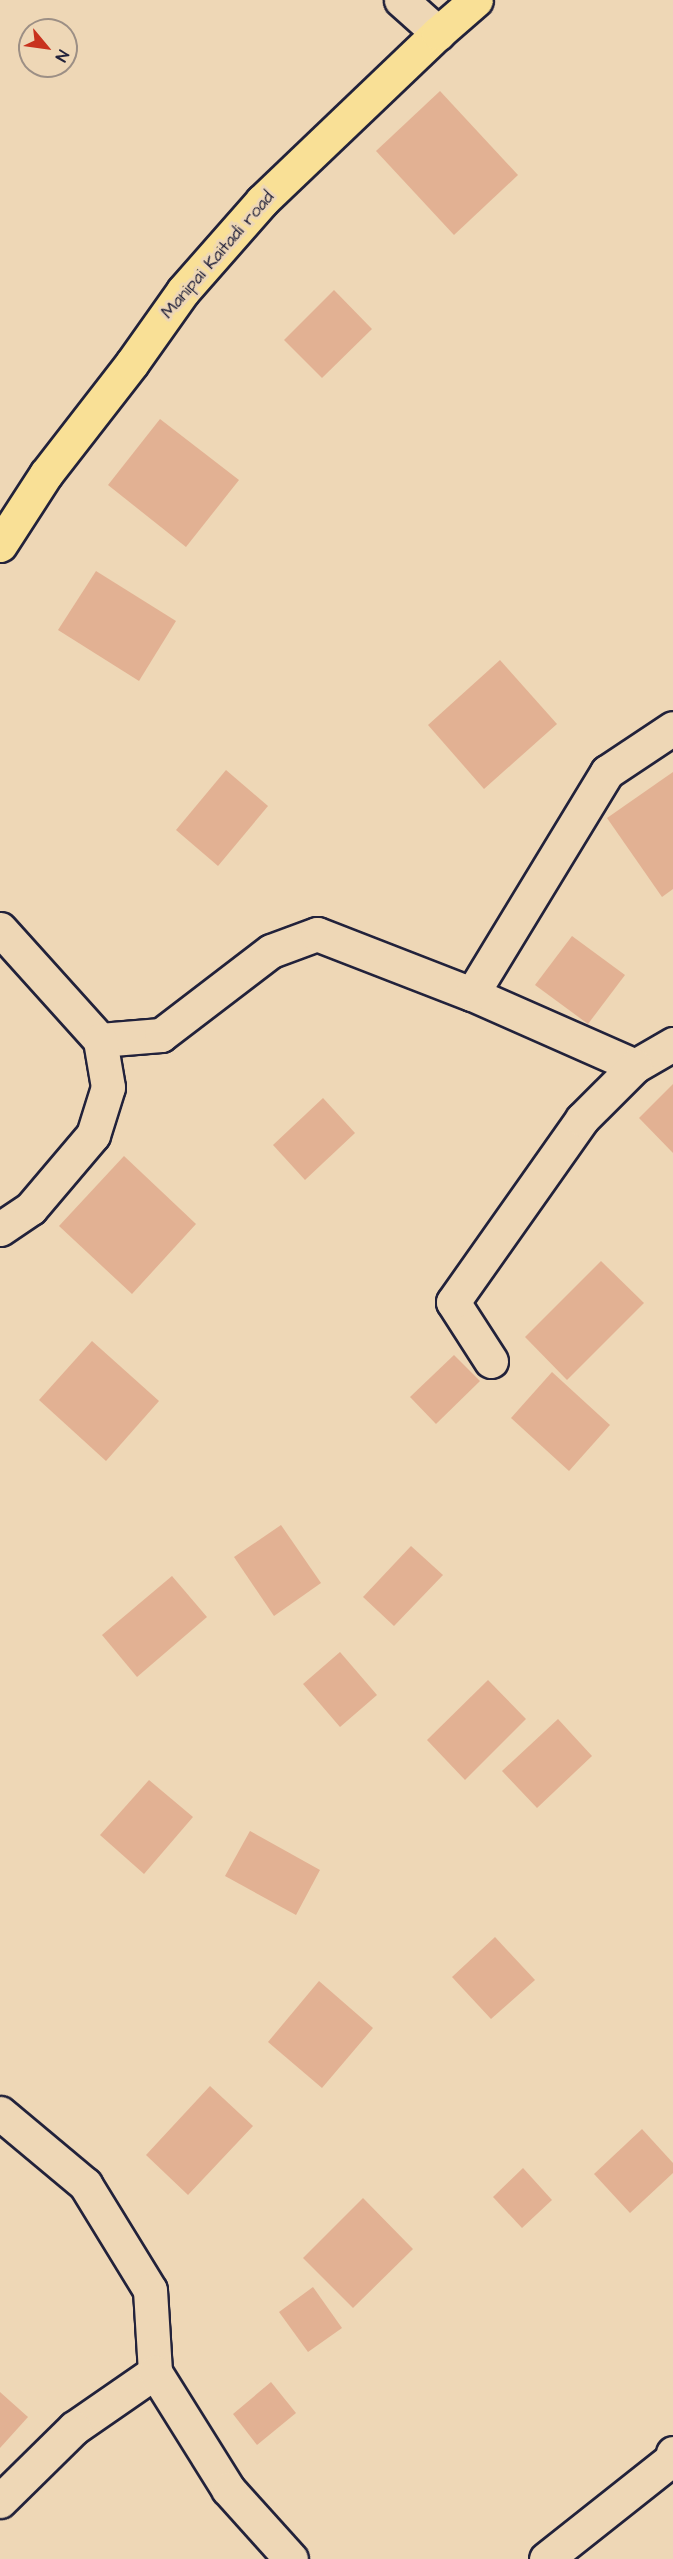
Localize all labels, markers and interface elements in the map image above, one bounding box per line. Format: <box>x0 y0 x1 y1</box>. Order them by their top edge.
north arrow <box>18 18 78 78</box>
text: N <box>50 46 74 65</box>
street label: Manipai Kaitadi road <box>157 187 279 323</box>

